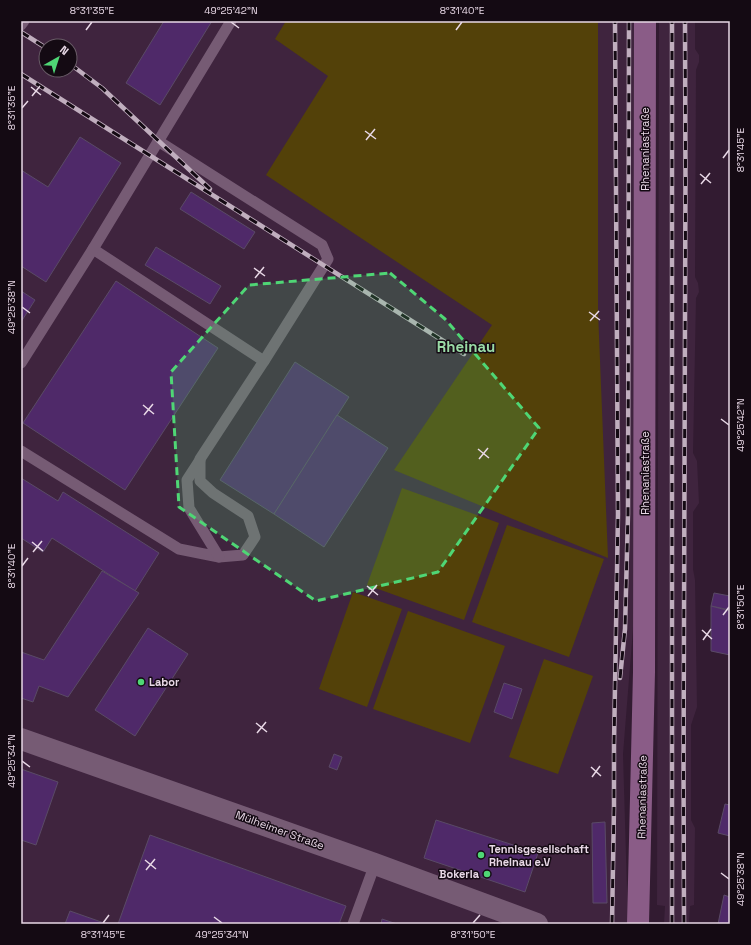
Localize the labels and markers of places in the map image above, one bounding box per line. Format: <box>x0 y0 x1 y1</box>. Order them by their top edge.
place label: Labor <box>149 675 180 689</box>
marker: Labor <box>136 677 146 687</box>
place label: Tennisgesellschaft Rheinau e.V <box>489 842 589 869</box>
marker: Tennisgesellschaft Rheinau e.V <box>476 850 486 860</box>
place label: Bokeria <box>439 867 480 881</box>
marker: Bokeria <box>482 869 492 879</box>

